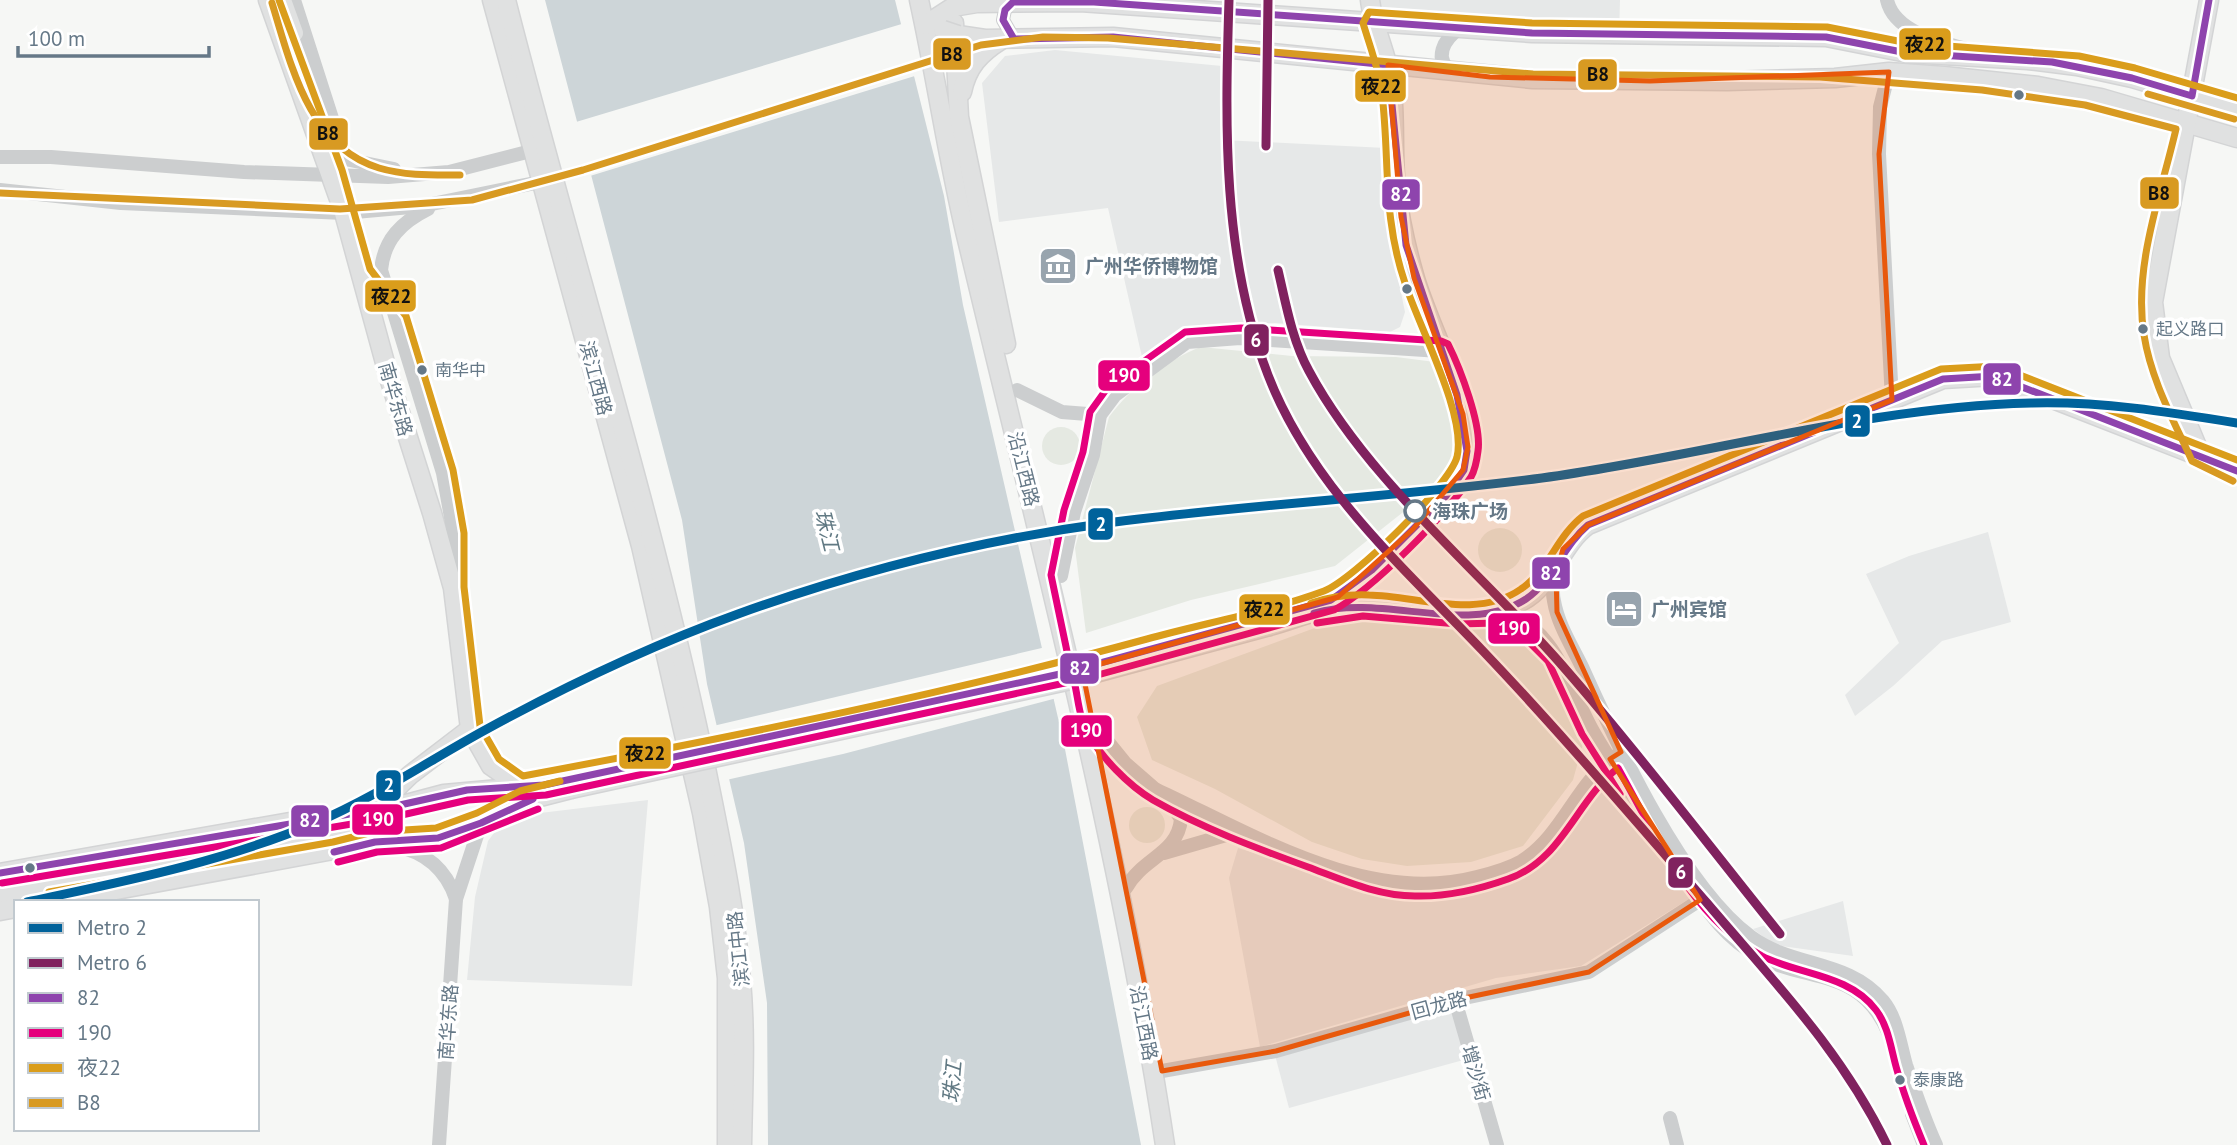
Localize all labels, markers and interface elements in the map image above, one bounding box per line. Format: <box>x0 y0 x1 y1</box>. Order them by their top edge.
scale bar <box>18 14 208 58</box>
text: 100 m <box>28 25 85 52</box>
line badge: 夜22 <box>1898 27 1952 61</box>
text: 夜22 <box>1905 32 1945 56</box>
line badge: B8 <box>932 37 972 71</box>
text: B8 <box>941 42 963 66</box>
line badge: B8 <box>1577 58 1618 91</box>
text: B8 <box>1587 62 1609 86</box>
line badge: 夜22 <box>1354 69 1407 103</box>
text: 夜22 <box>1361 74 1401 98</box>
unlabelled marker <box>2012 88 2026 102</box>
line badge: B8 <box>308 117 349 151</box>
text: B8 <box>317 121 339 145</box>
line badge: B8 <box>2139 176 2180 210</box>
line badge: 82 <box>1381 178 1421 211</box>
text: B8 <box>2148 181 2170 205</box>
text: 82 <box>1390 182 1412 206</box>
museum icon: 广州华侨博物馆 <box>1037 245 1079 287</box>
place label: 广州华侨博物馆 <box>1085 254 1218 278</box>
line badge: 夜22 <box>364 279 417 313</box>
unlabelled marker <box>1400 282 1414 296</box>
text: 夜22 <box>371 284 411 308</box>
place label: 起义路口 <box>2156 318 2224 340</box>
marker: 起义路口 <box>2136 322 2150 336</box>
line badge: 6 <box>1243 323 1270 357</box>
text: 6 <box>1251 328 1261 352</box>
street label: 滨江西路 <box>575 338 617 418</box>
street label: 南华东路 <box>374 359 418 439</box>
place label: 南华中 <box>435 359 486 381</box>
line badge: 190 <box>1097 359 1151 392</box>
line badge: 82 <box>1982 362 2022 396</box>
marker: 南华中 <box>415 363 429 377</box>
text: 190 <box>1108 363 1140 387</box>
text: 82 <box>1991 367 2013 391</box>
line badge: 2 <box>1844 404 1871 438</box>
text: 2 <box>1852 409 1862 433</box>
street label: 沿江西路 <box>1003 429 1045 509</box>
place label: 海珠广场 <box>1432 499 1508 523</box>
marker: 海珠广场 <box>1404 500 1426 522</box>
water label: 珠江 <box>809 506 846 556</box>
line badge: 2 <box>1087 507 1114 541</box>
text: 2 <box>1096 512 1106 536</box>
line badge: 82 <box>1531 556 1571 590</box>
text: 82 <box>1540 561 1562 585</box>
hotel icon: 广州宾馆 <box>1603 588 1645 630</box>
line badge: 夜22 <box>1238 593 1291 626</box>
text: 夜22 <box>1244 597 1284 621</box>
place label: 广州宾馆 <box>1651 597 1727 621</box>
line badge: 190 <box>1487 612 1541 645</box>
text: 190 <box>1498 616 1530 640</box>
line badge: 82 <box>1059 652 1100 685</box>
text: 82 <box>1069 656 1091 680</box>
line badge: 190 <box>1060 714 1113 748</box>
text: 190 <box>1070 718 1102 742</box>
line badge: 夜22 <box>618 736 672 770</box>
text: 夜22 <box>625 741 665 765</box>
line badge: 2 <box>375 769 402 802</box>
text: 2 <box>384 773 394 797</box>
line badge: 190 <box>351 803 404 836</box>
line badge: 82 <box>290 804 330 838</box>
text: 190 <box>362 807 394 831</box>
text: 82 <box>299 808 321 832</box>
line badge: 6 <box>1667 856 1694 889</box>
text: 6 <box>1676 860 1686 884</box>
unlabelled marker <box>23 861 37 875</box>
legend <box>14 900 259 1131</box>
street label: 滨江中路 <box>722 910 754 988</box>
text: Metro 2 <box>77 914 147 941</box>
text: Metro 6 <box>77 949 147 976</box>
street label: 南华东路 <box>433 983 463 1061</box>
street label: 沿江西路 <box>1125 983 1163 1063</box>
text: 82 <box>77 984 100 1011</box>
street label: 回龙路 <box>1408 986 1470 1024</box>
text: 190 <box>77 1019 111 1046</box>
street label: 增沙街 <box>1457 1042 1495 1104</box>
text: 夜22 <box>77 1054 121 1081</box>
water label: 珠江 <box>937 1058 967 1104</box>
place label: 泰康路 <box>1913 1069 1964 1091</box>
marker: 泰康路 <box>1893 1073 1907 1087</box>
text: B8 <box>77 1089 101 1116</box>

